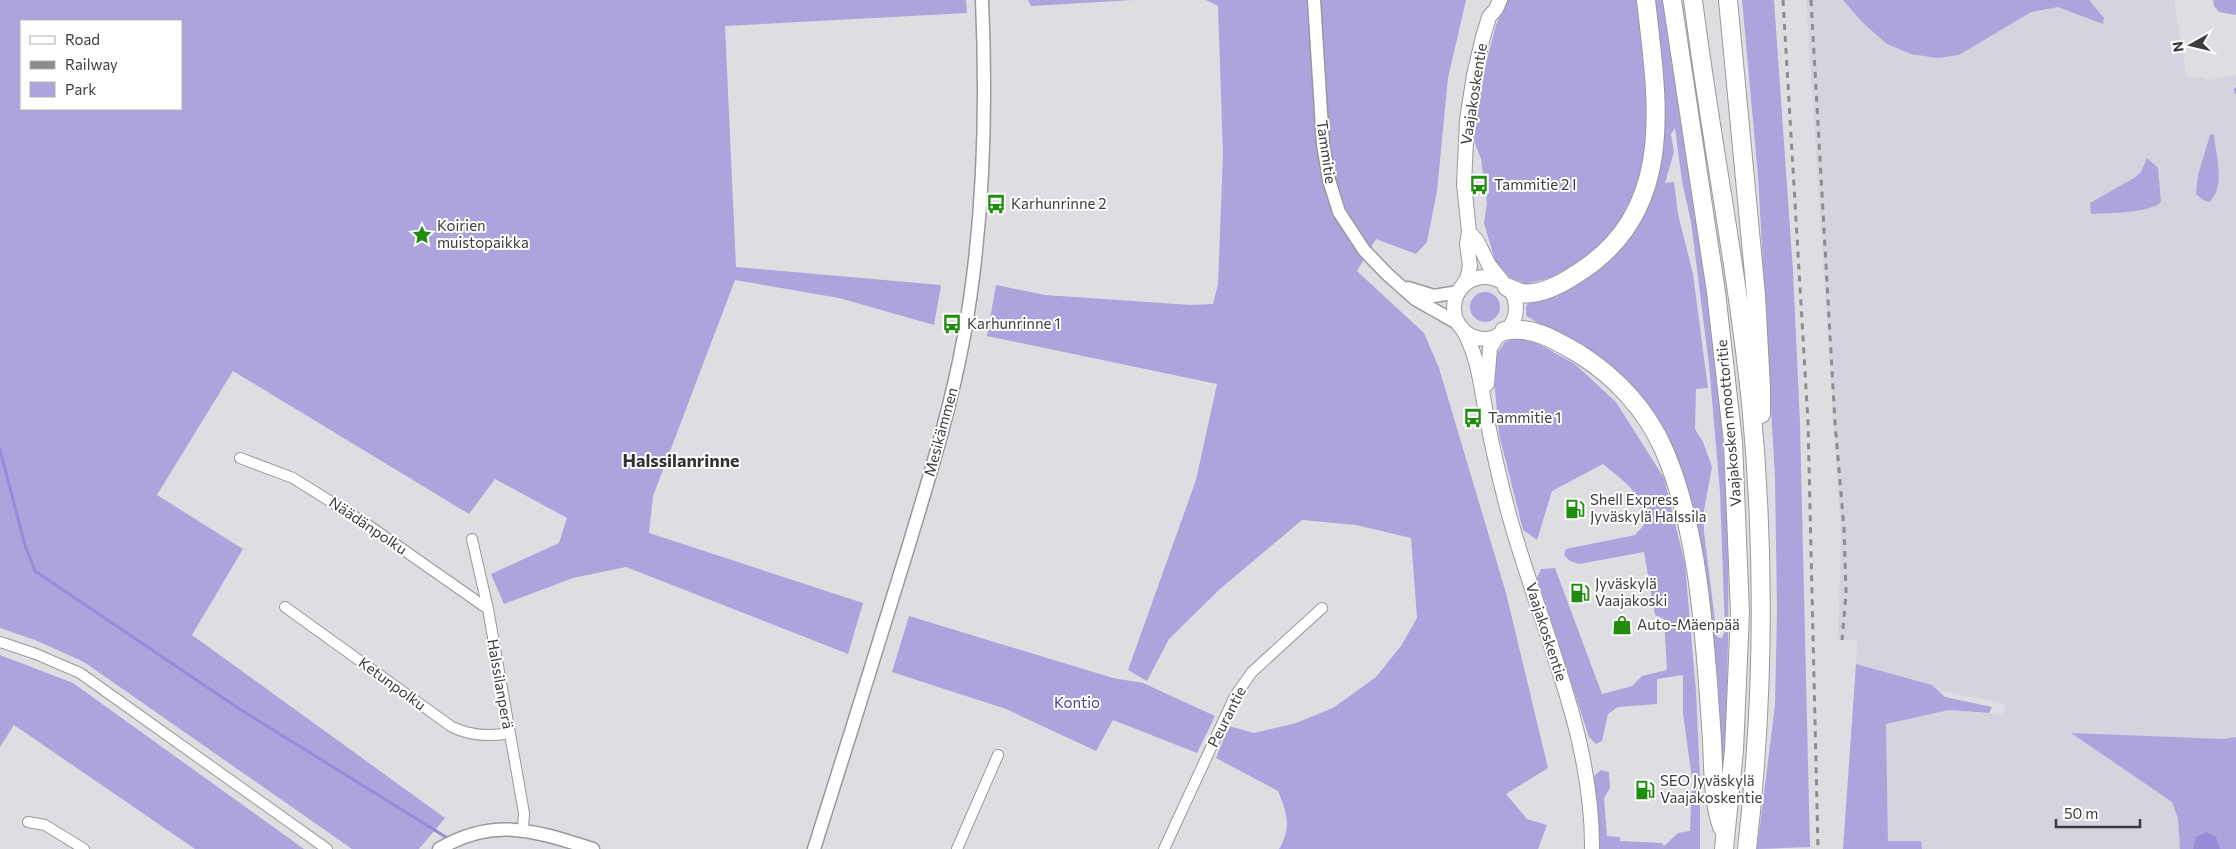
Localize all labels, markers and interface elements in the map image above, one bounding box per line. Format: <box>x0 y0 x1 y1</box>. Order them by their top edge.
legend <box>20 20 182 110</box>
north arrow <box>2166 20 2216 70</box>
text: Road <box>65 30 100 48</box>
text: N <box>2168 40 2187 53</box>
street label: Vaajakoskentie <box>1456 42 1490 146</box>
text: Railway <box>65 55 118 73</box>
text: Park <box>65 80 96 98</box>
street label: Tammitie <box>1314 119 1340 185</box>
bus stop icon: Tammitie 2 I <box>1468 174 1490 196</box>
place label: Tammitie 2 I <box>1494 175 1576 193</box>
bus stop icon: Karhunrinne 2 <box>985 193 1007 215</box>
place label: Karhunrinne 2 <box>1011 194 1107 212</box>
place label: Koirien muistopaikka <box>437 216 529 251</box>
place icon: Koirien muistopaikka <box>411 224 433 246</box>
bus stop icon: Karhunrinne 1 <box>941 313 963 335</box>
place label: Karhunrinne 1 <box>967 314 1061 332</box>
street label: Vaajakosken moottoritie <box>1712 339 1744 507</box>
street label: Mesikämmen <box>919 385 961 478</box>
bus stop icon: Tammitie 1 <box>1462 407 1484 429</box>
place label: Tammitie 1 <box>1488 408 1561 426</box>
district label: Halssilanrinne <box>622 449 740 471</box>
place label: Shell Express Jyväskylä Halssila <box>1590 490 1707 525</box>
street label: Näädänpolku <box>326 493 411 558</box>
fuel station icon: Shell Express Jyväskylä Halssila <box>1564 498 1586 520</box>
place label: Jyväskylä Vaajakoski <box>1595 574 1667 609</box>
street label: Vaajakoskentie <box>1523 580 1571 683</box>
fuel station icon: Jyväskylä Vaajakoski <box>1569 582 1591 604</box>
shop icon: Auto-Mäenpää <box>1611 614 1633 636</box>
place label: Auto-Mäenpää <box>1637 615 1740 633</box>
street label: Halssilanperä <box>484 637 518 730</box>
street label: Ketunpolku <box>355 653 430 714</box>
street label: Peurantie <box>1203 683 1249 750</box>
park label: Kontio <box>1054 693 1100 711</box>
place label: SEO Jyväskylä Vaajakoskentie <box>1660 771 1763 806</box>
fuel station icon: SEO Jyväskylä Vaajakoskentie <box>1634 779 1656 801</box>
scale bar <box>2056 796 2140 828</box>
text: 50 m <box>2064 804 2098 822</box>

